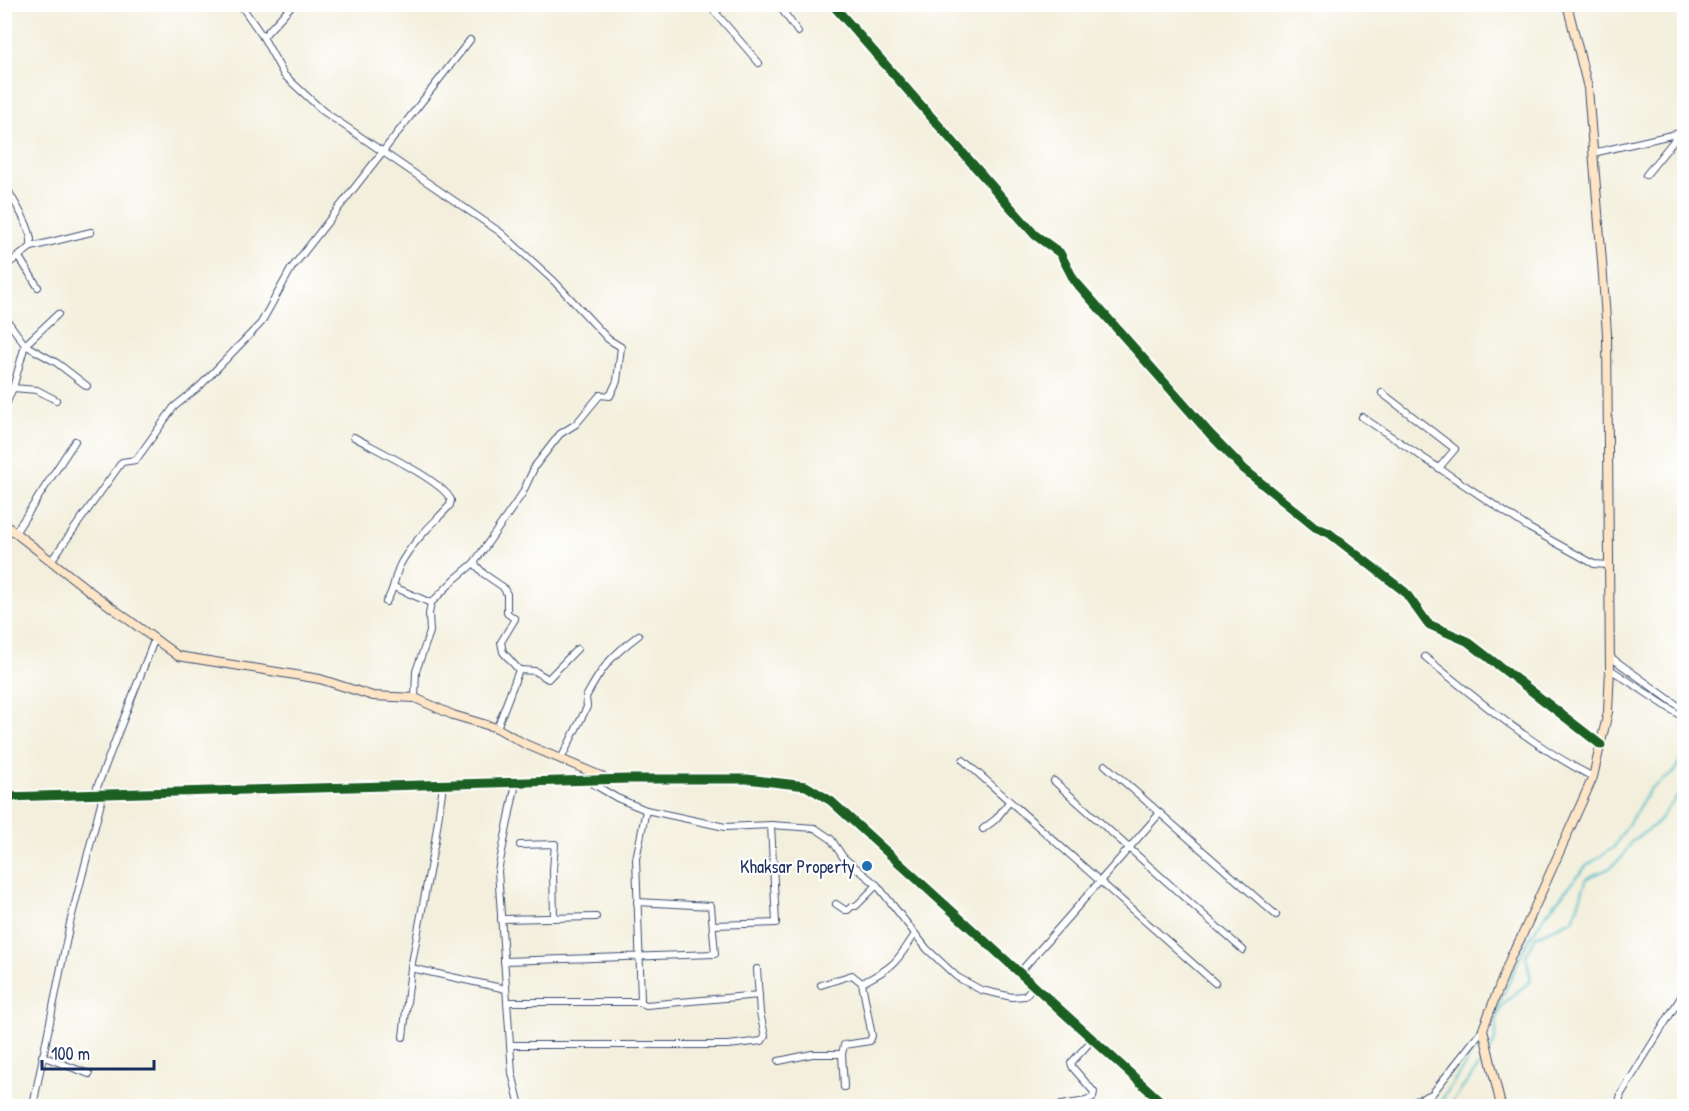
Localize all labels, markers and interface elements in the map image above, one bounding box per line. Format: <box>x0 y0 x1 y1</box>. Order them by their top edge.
place label: Khaksar Property <box>740 854 855 879</box>
marker: Khaksar Property <box>860 859 874 873</box>
scale bar <box>42 1033 154 1071</box>
text: 100 m <box>51 1041 90 1066</box>

